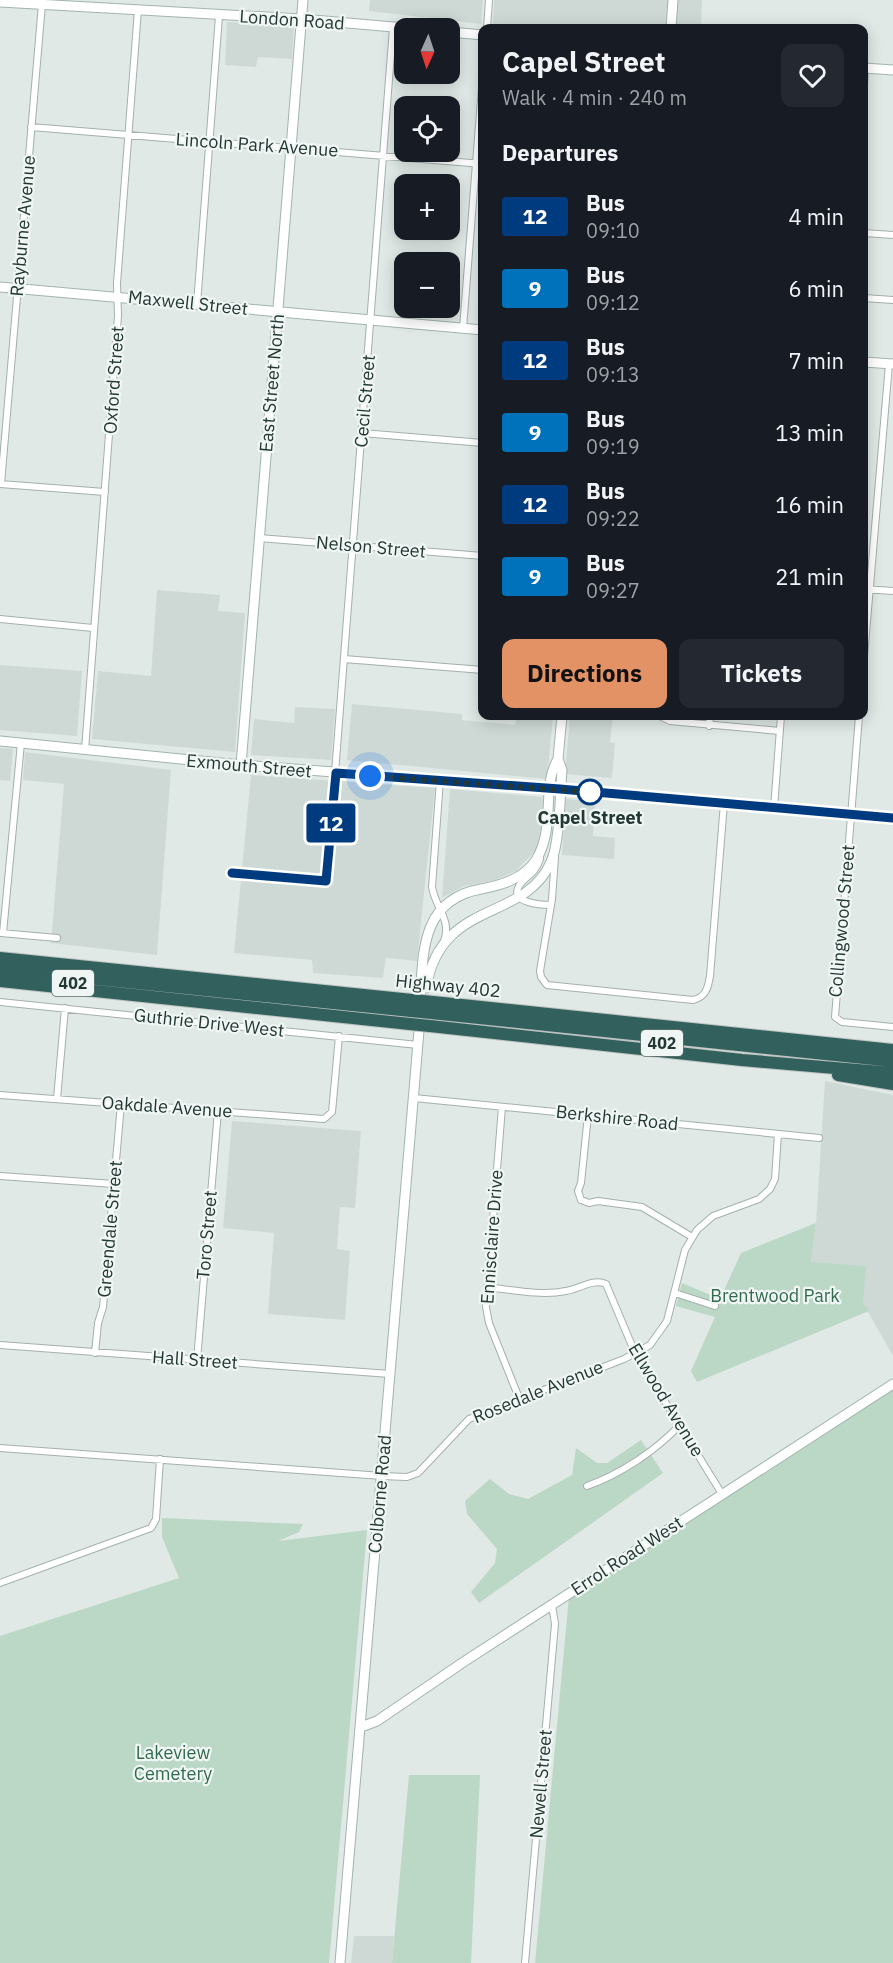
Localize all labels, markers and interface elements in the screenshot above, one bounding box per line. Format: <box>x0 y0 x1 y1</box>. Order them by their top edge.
street label: London Road <box>239 4 345 35</box>
north arrow <box>394 18 460 84</box>
map controls <box>394 18 460 318</box>
text: Capel Street <box>502 43 665 80</box>
button: heart <box>781 44 844 107</box>
text: Walk · 4 min · 240 m <box>502 84 687 111</box>
button: locate <box>394 96 460 162</box>
street label: Lincoln Park Avenue <box>175 127 339 162</box>
text: Departures <box>502 138 618 167</box>
street label: Rayburne Avenue <box>5 154 40 297</box>
button: + <box>394 174 460 240</box>
text: Bus <box>586 188 625 217</box>
text: 12 <box>522 202 548 230</box>
text: 4 min <box>788 202 844 231</box>
text: 09:10 <box>586 217 640 244</box>
button: − <box>394 252 460 318</box>
text: Bus <box>586 260 625 289</box>
text: 9 <box>529 274 541 302</box>
text: 6 min <box>788 274 844 303</box>
street label: Maxwell Street <box>127 285 249 320</box>
text: 09:12 <box>586 289 640 316</box>
street label: East Street North <box>254 313 289 453</box>
street label: Oxford Street <box>98 325 129 435</box>
text: Bus <box>586 332 625 361</box>
text: 12 <box>522 346 548 374</box>
text: 7 min <box>788 346 844 375</box>
street label: Cecil Street <box>349 354 380 448</box>
text: 09:13 <box>586 361 640 388</box>
text: Bus <box>586 404 625 433</box>
text: 9 <box>529 418 541 446</box>
text: 13 min <box>775 418 844 447</box>
text: 09:19 <box>586 433 640 460</box>
text: Bus <box>586 476 625 505</box>
text: 12 <box>522 490 548 518</box>
text: 16 min <box>775 490 844 519</box>
text: 09:22 <box>586 505 640 532</box>
street label: Nelson Street <box>315 530 427 563</box>
text: Bus <box>586 548 625 577</box>
text: 9 <box>529 562 541 590</box>
text: 21 min <box>775 562 844 591</box>
text: 09:27 <box>586 577 640 604</box>
button: Directions <box>502 639 667 708</box>
button: Tickets <box>679 639 844 708</box>
street label: Exmouth Street <box>185 749 313 782</box>
your location <box>355 761 385 791</box>
marker: Capel Street <box>577 779 603 805</box>
line badge: 12 <box>304 804 358 842</box>
place label: Capel Street <box>537 806 643 829</box>
text: 12 <box>318 809 344 837</box>
street label: Collingwood Street <box>823 844 860 998</box>
street label: Highway 402 <box>394 969 502 1002</box>
road number: 402 <box>52 970 94 996</box>
street label: Guthrie Drive West <box>133 1003 285 1042</box>
road number: 402 <box>641 1030 683 1056</box>
street label: Oakdale Avenue <box>101 1090 233 1123</box>
street label: Berkshire Road <box>555 1100 679 1135</box>
street label: Greendale Street <box>92 1159 127 1298</box>
street label: Ennisclaire Drive <box>475 1169 508 1305</box>
street label: Toro Street <box>191 1189 222 1281</box>
park label: Brentwood Park <box>710 1284 840 1307</box>
street label: Ellwood Avenue <box>623 1339 710 1461</box>
street label: Hall Street <box>152 1345 239 1374</box>
street label: Rosedale Avenue <box>469 1355 607 1428</box>
street label: Colborne Road <box>363 1434 396 1554</box>
street label: Errol Road West <box>566 1511 687 1600</box>
street label: Newell Street <box>524 1728 557 1839</box>
park label: Lakeview Cemetery <box>134 1741 212 1785</box>

